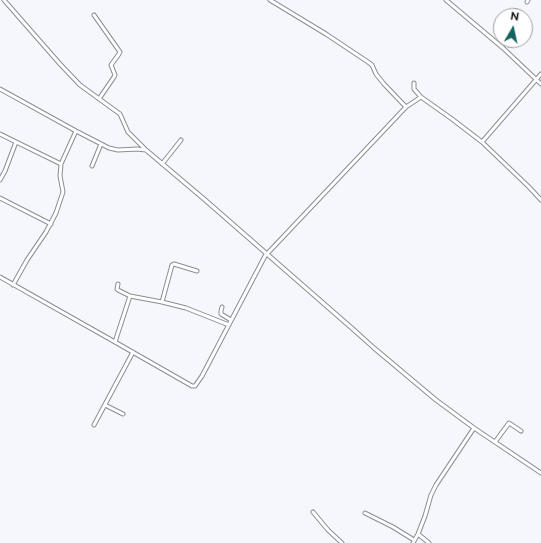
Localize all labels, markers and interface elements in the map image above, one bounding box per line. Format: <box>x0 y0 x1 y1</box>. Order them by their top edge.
north arrow <box>493 8 533 48</box>
text: N <box>510 10 520 24</box>

